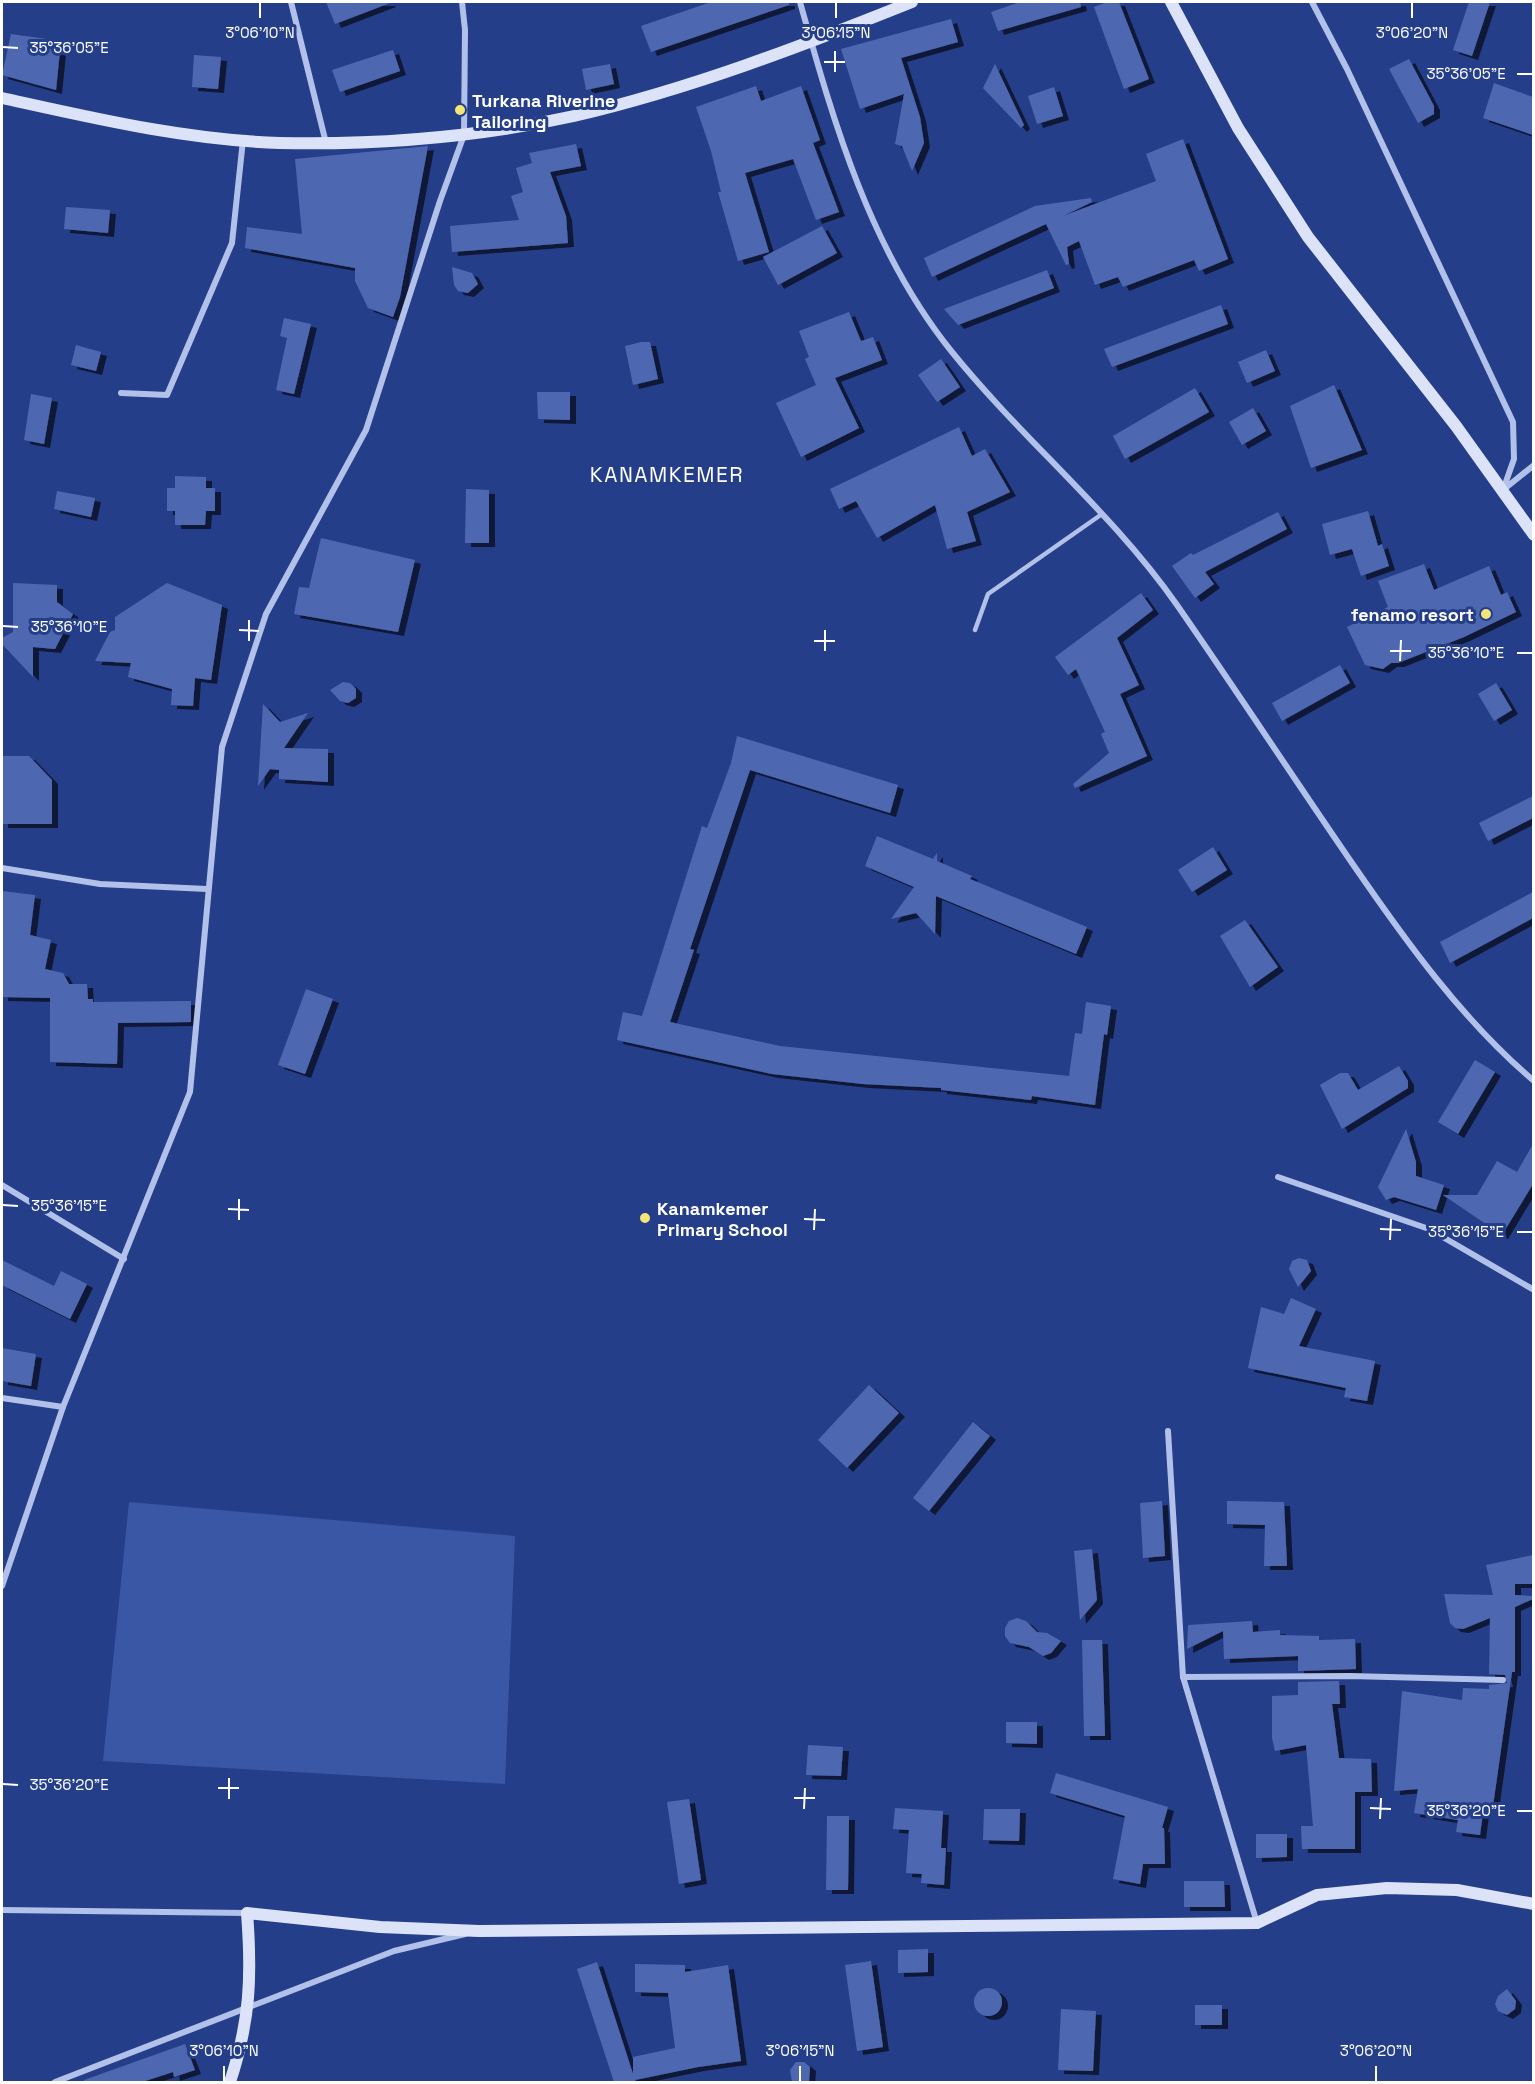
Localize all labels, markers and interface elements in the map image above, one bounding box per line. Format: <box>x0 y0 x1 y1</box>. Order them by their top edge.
text: 3°06'10"N <box>225 23 295 42</box>
text: 3°06'15"N <box>802 23 870 42</box>
text: 3°06'20"N <box>1376 23 1448 42</box>
text: 35°36'05"E <box>29 38 109 57</box>
text: 35°36'05"E <box>1426 64 1506 83</box>
place label: Turkana Riverine Tailoring <box>472 89 616 133</box>
marker: Turkana Riverine Tailoring <box>453 103 467 117</box>
district label: KANAMKEMER <box>590 461 744 488</box>
place label: fenamo resort <box>1351 603 1474 626</box>
marker: fenamo resort <box>1479 607 1493 621</box>
text: 35°36'10"E <box>31 617 107 636</box>
text: 35°36'10"E <box>1428 643 1504 662</box>
text: 35°36'15"E <box>31 1196 107 1215</box>
place label: Kanamkemer Primary School <box>657 1197 788 1241</box>
marker: Kanamkemer Primary School <box>638 1211 652 1225</box>
text: 35°36'15"E <box>1428 1222 1504 1241</box>
text: 35°36'20"E <box>29 1775 109 1794</box>
text: 35°36'20"E <box>1426 1801 1506 1820</box>
text: 3°06'10"N <box>189 2041 259 2060</box>
text: 3°06'15"N <box>766 2041 834 2060</box>
text: 3°06'20"N <box>1340 2041 1412 2060</box>

